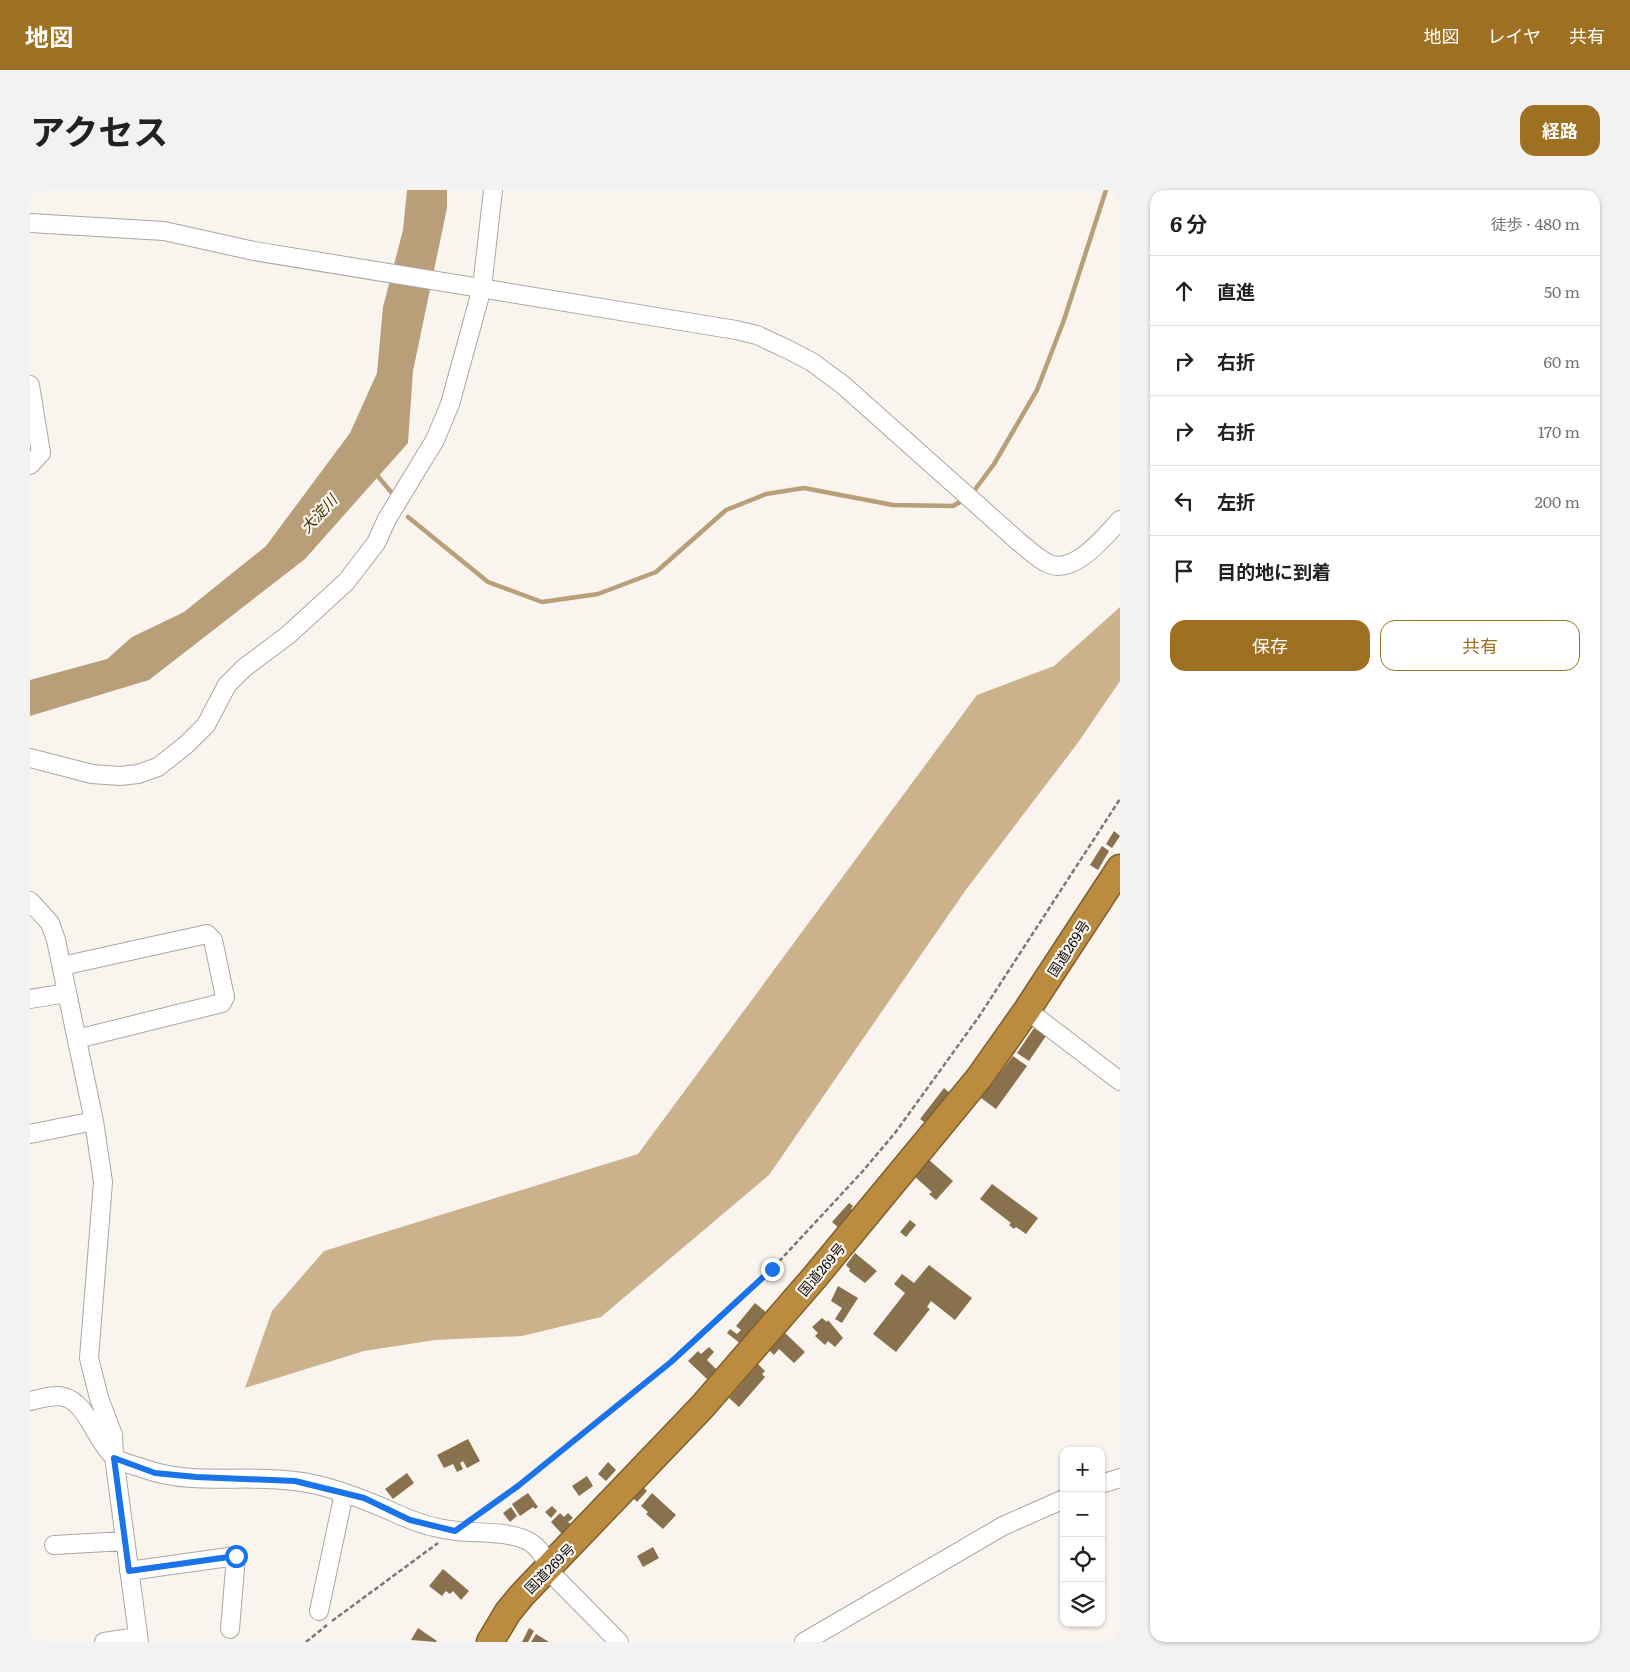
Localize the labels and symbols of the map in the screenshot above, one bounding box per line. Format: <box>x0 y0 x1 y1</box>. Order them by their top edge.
water label: 大淀川 <box>294 487 343 537</box>
street label: 国道269号 <box>1042 916 1094 980</box>
street label: 国道269号 <box>793 1238 849 1300</box>
route end <box>761 1258 784 1281</box>
street label: 国道269号 <box>519 1538 579 1598</box>
route start <box>225 1545 248 1568</box>

